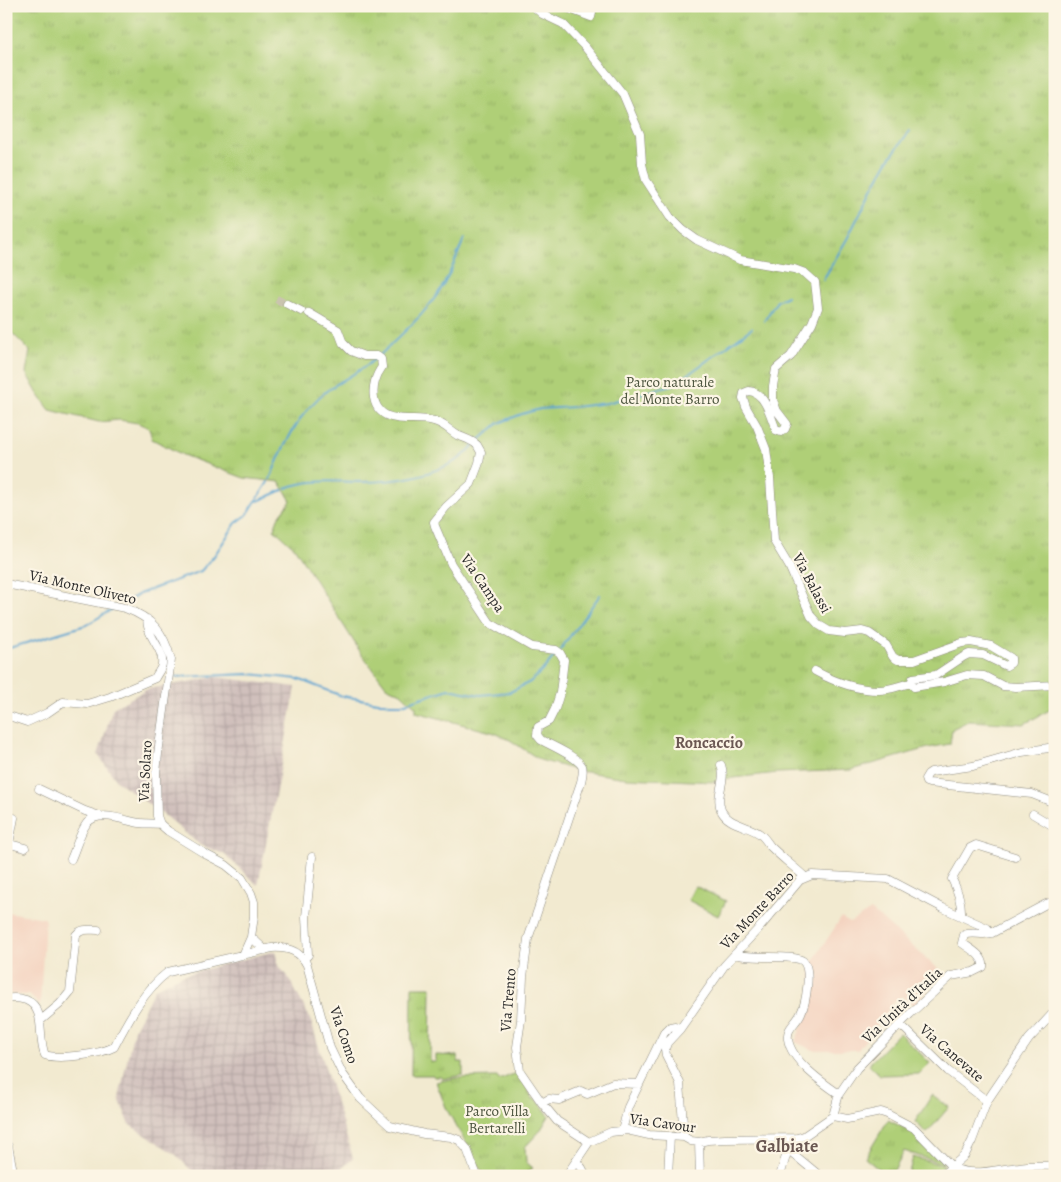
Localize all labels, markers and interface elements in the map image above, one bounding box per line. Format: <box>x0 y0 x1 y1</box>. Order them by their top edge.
park label: Parco naturale del Monte Barro <box>621 372 719 409</box>
street label: Via Balassi <box>787 548 836 617</box>
street label: Via Campa <box>456 549 510 616</box>
street label: Via Monte Oliveto <box>27 565 139 609</box>
district label: Roncaccio <box>675 732 743 754</box>
street label: Via Solaro <box>133 740 157 803</box>
street label: Via Monte Barro <box>715 867 798 954</box>
street label: Via Unità d'Italia <box>857 963 946 1048</box>
street label: Via Trento <box>495 968 521 1033</box>
street label: Via Como <box>325 1003 363 1066</box>
street label: Via Canevate <box>915 1019 989 1087</box>
park label: Parco Villa Bertarelli <box>465 1101 529 1138</box>
street label: Via Cavour <box>628 1108 698 1138</box>
district label: Galbiate <box>756 1134 818 1158</box>

